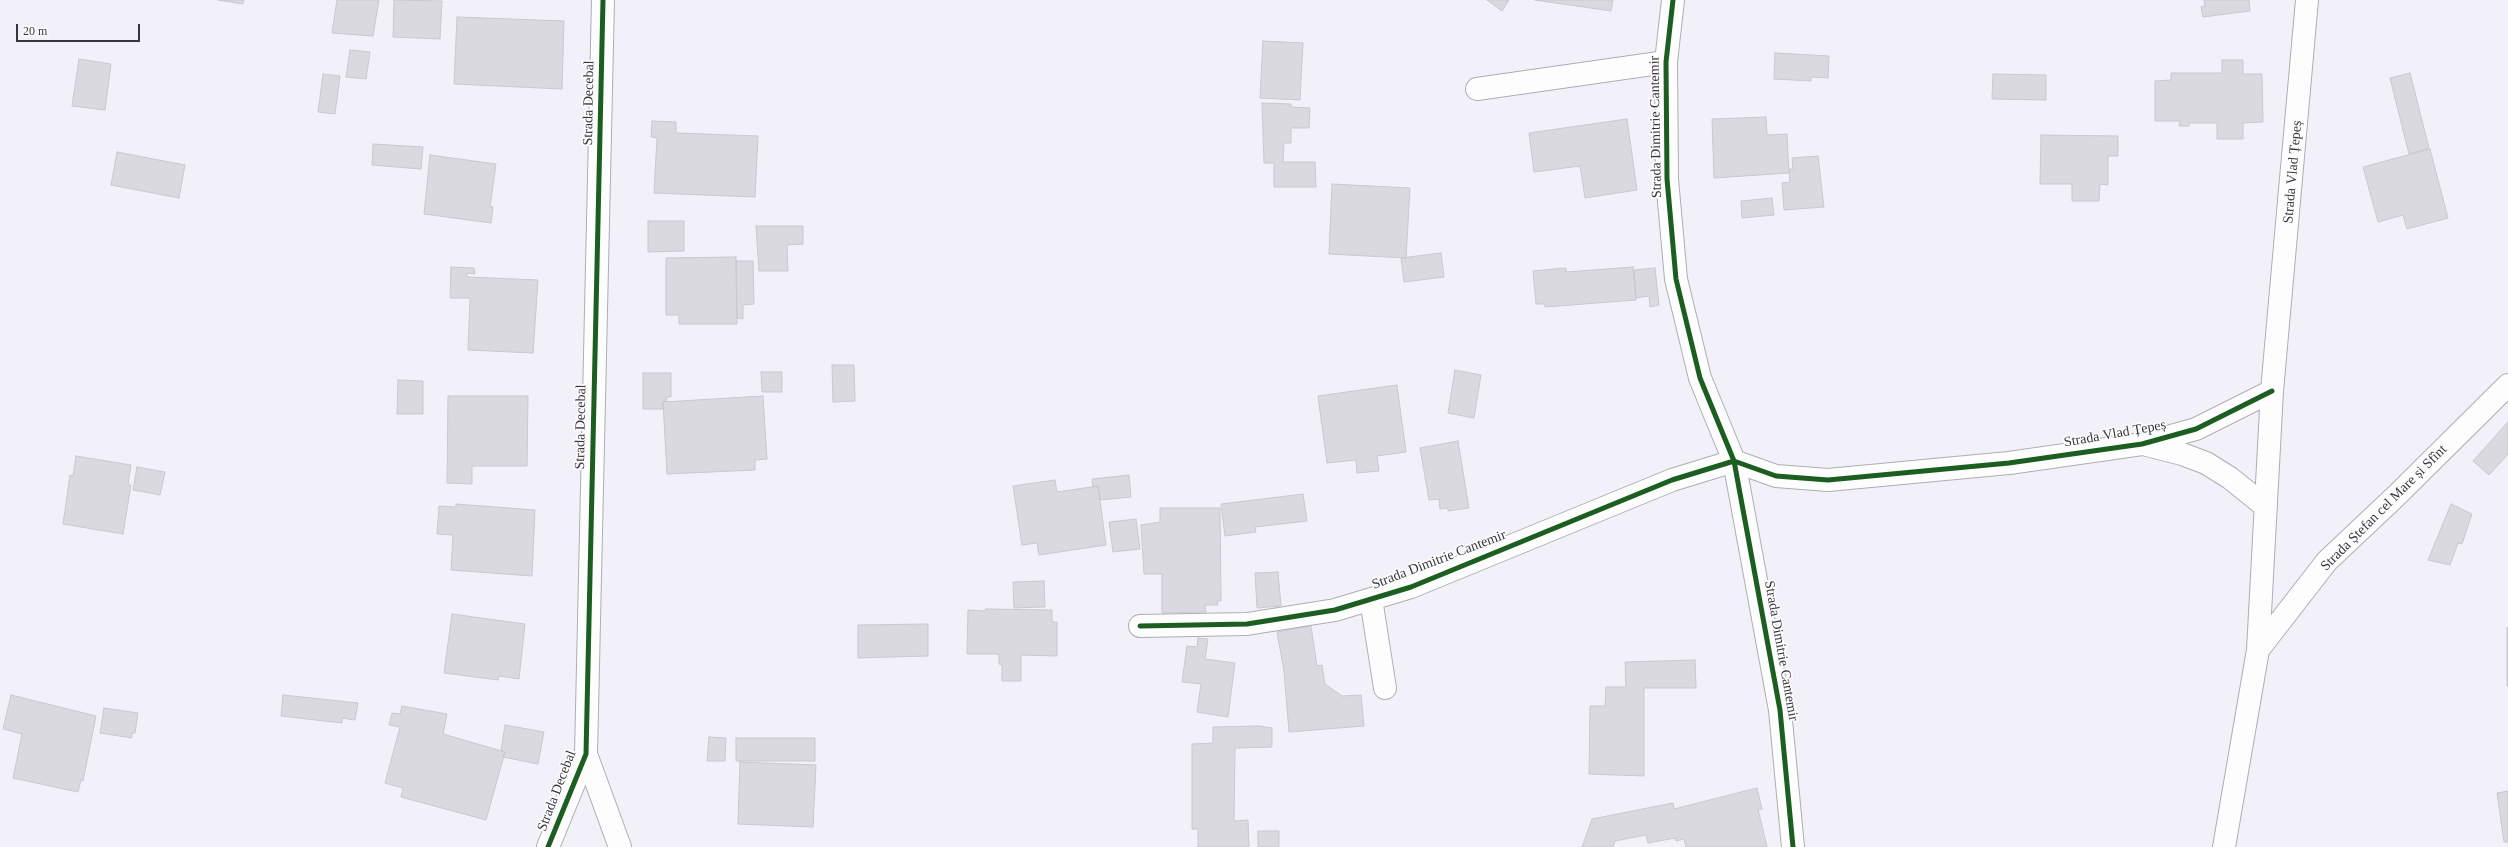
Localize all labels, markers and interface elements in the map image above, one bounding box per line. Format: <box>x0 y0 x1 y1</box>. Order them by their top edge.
scale bar <box>18 16 142 42</box>
text: 20 m <box>23 24 47 38</box>
street label: Strada Dimitrie Cantemir <box>1646 56 1666 198</box>
street label: Strada Decebal <box>580 60 598 146</box>
street label: Strada Vlad Țepeș <box>2280 120 2306 224</box>
street label: Strada Decebal <box>572 384 590 470</box>
street label: Strada Vlad Țepeș <box>2063 417 2167 451</box>
street label: Strada Ștefan cel Mare și Sfînt <box>2317 441 2451 575</box>
street label: Strada Dimitrie Cantemir <box>1370 527 1508 593</box>
street label: Strada Dimitrie Cantemir <box>1760 579 1802 723</box>
street label: Strada Decebal <box>534 748 580 834</box>

